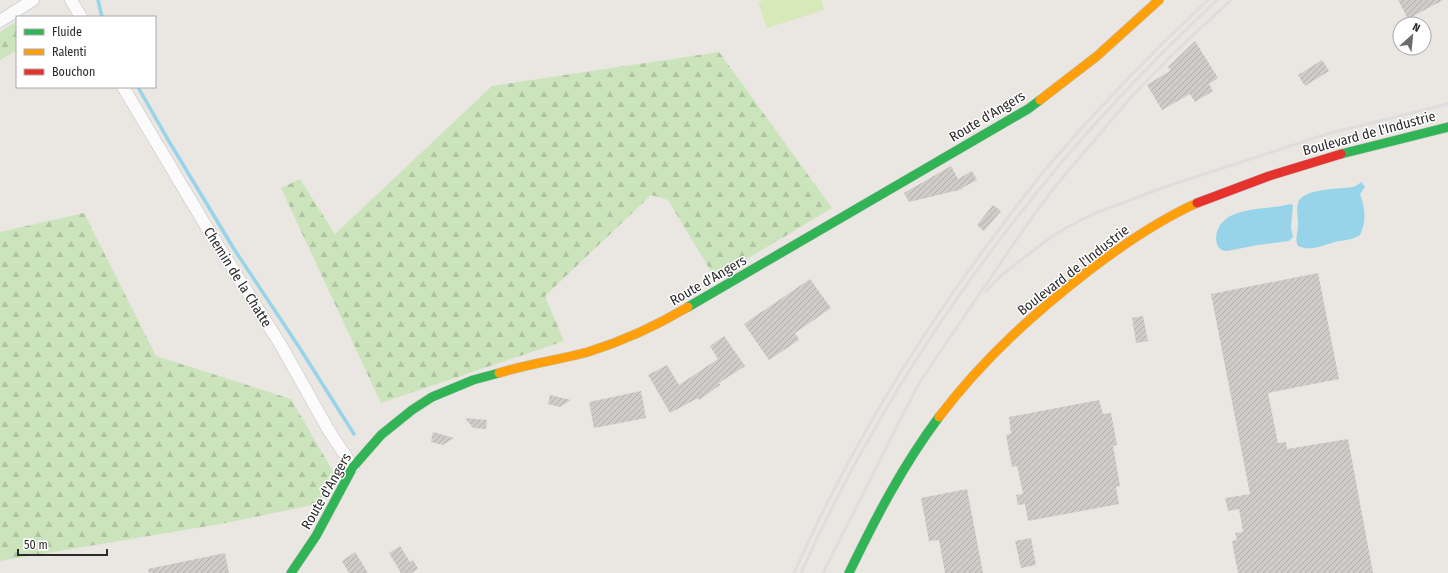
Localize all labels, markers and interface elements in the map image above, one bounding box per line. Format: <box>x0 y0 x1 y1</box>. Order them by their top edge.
legend <box>16 16 156 88</box>
north arrow <box>1392 16 1432 56</box>
text: N <box>1410 20 1422 35</box>
text: Fluide <box>52 25 82 39</box>
text: Ralenti <box>52 45 87 59</box>
text: Bouchon <box>52 65 95 79</box>
street label: Route d'Angers <box>946 87 1028 146</box>
street label: Boulevard de l'Industrie <box>1301 108 1437 159</box>
street label: Boulevard de l'Industrie <box>1014 222 1133 319</box>
street label: Chemin de la Chatte <box>200 224 275 331</box>
street label: Route d'Angers <box>667 252 749 309</box>
street label: Route d'Angers <box>298 450 355 532</box>
scale bar <box>18 531 107 557</box>
text: 50 m <box>24 538 48 552</box>

